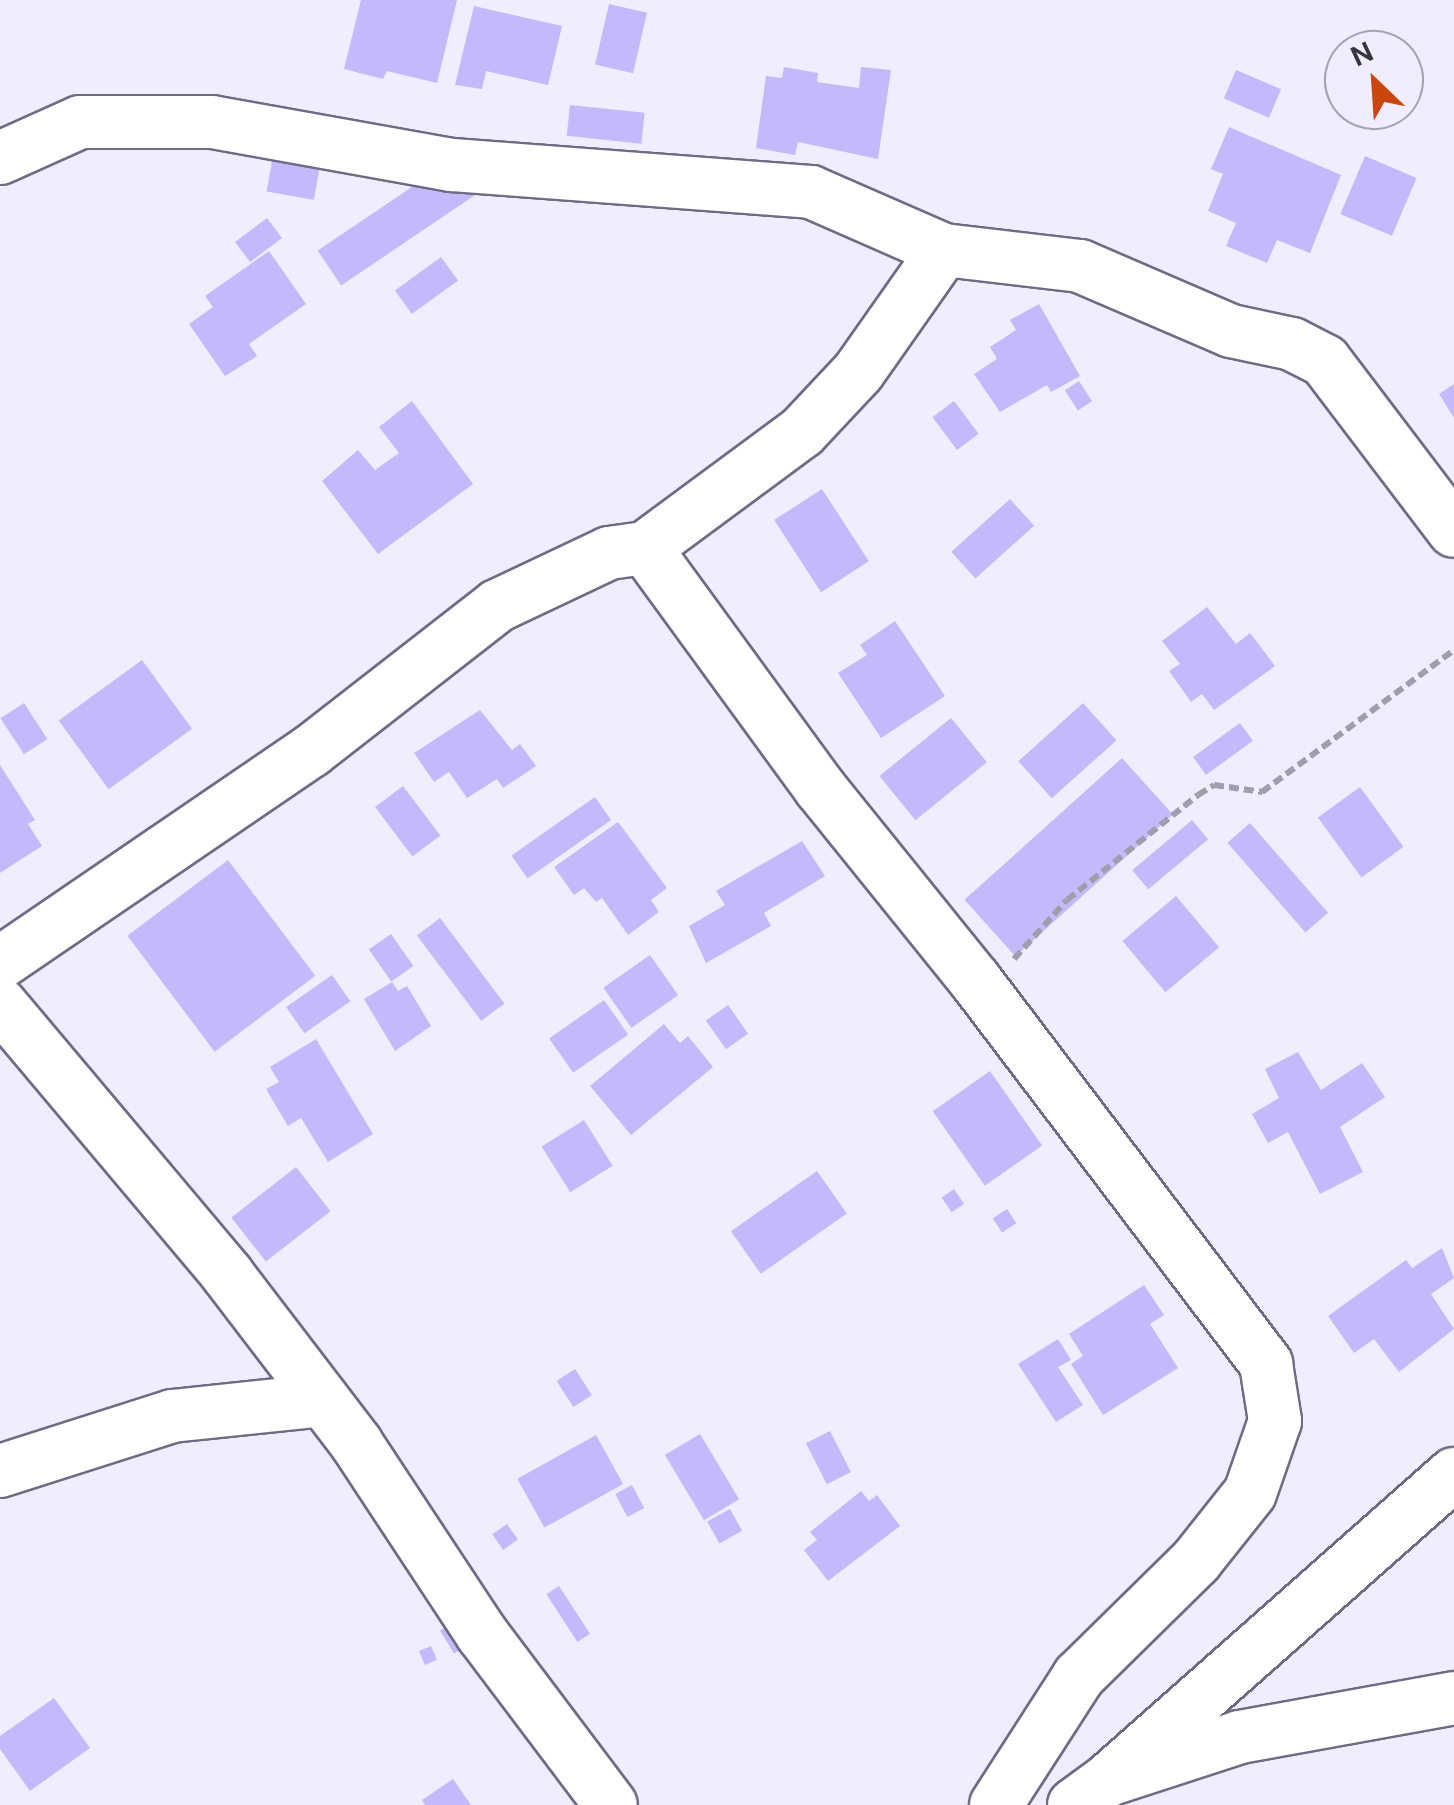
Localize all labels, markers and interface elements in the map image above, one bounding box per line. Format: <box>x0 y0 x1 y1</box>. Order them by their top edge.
north arrow <box>1324 30 1424 130</box>
text: N <box>1345 33 1379 75</box>

